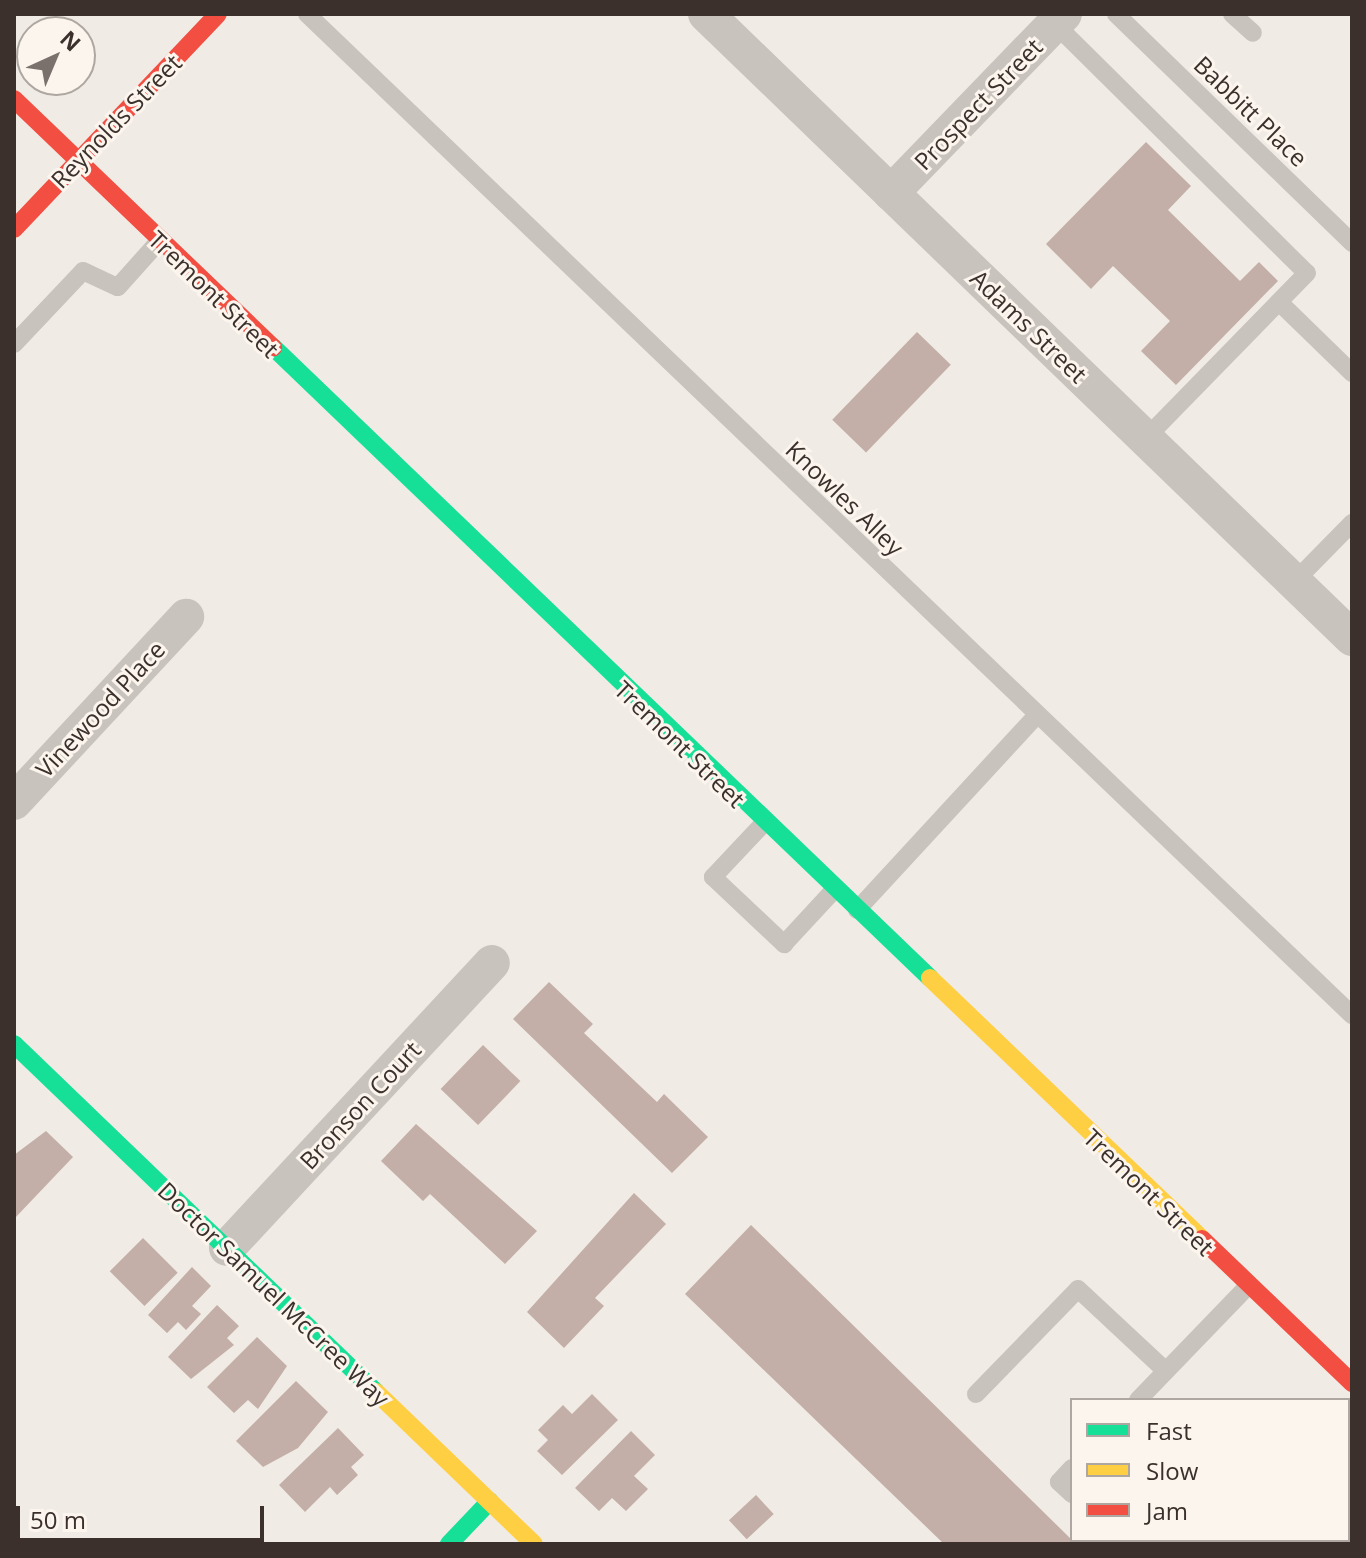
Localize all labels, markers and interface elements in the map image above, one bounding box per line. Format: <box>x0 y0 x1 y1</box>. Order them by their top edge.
north arrow <box>16 16 96 96</box>
text: N <box>54 23 88 57</box>
street label: Prospect Street <box>908 32 1048 176</box>
street label: Reynolds Street <box>45 48 187 194</box>
street label: Babbitt Place <box>1188 50 1314 172</box>
street label: Tremont Street <box>143 225 285 363</box>
street label: Adams Street <box>965 264 1093 388</box>
street label: Knowles Alley <box>780 435 910 561</box>
street label: Vinewood Place <box>30 635 170 783</box>
street label: Tremont Street <box>609 675 751 813</box>
street label: Bronson Court <box>294 1035 426 1175</box>
street label: Tremont Street <box>1078 1123 1220 1261</box>
street label: Doctor Samuel McCree Way <box>152 1176 396 1412</box>
legend <box>1070 1398 1350 1542</box>
text: Fast <box>1146 1414 1192 1447</box>
text: Slow <box>1146 1454 1198 1487</box>
scale bar <box>20 1490 268 1540</box>
text: Jam <box>1146 1494 1188 1527</box>
text: 50 m <box>30 1503 86 1536</box>

